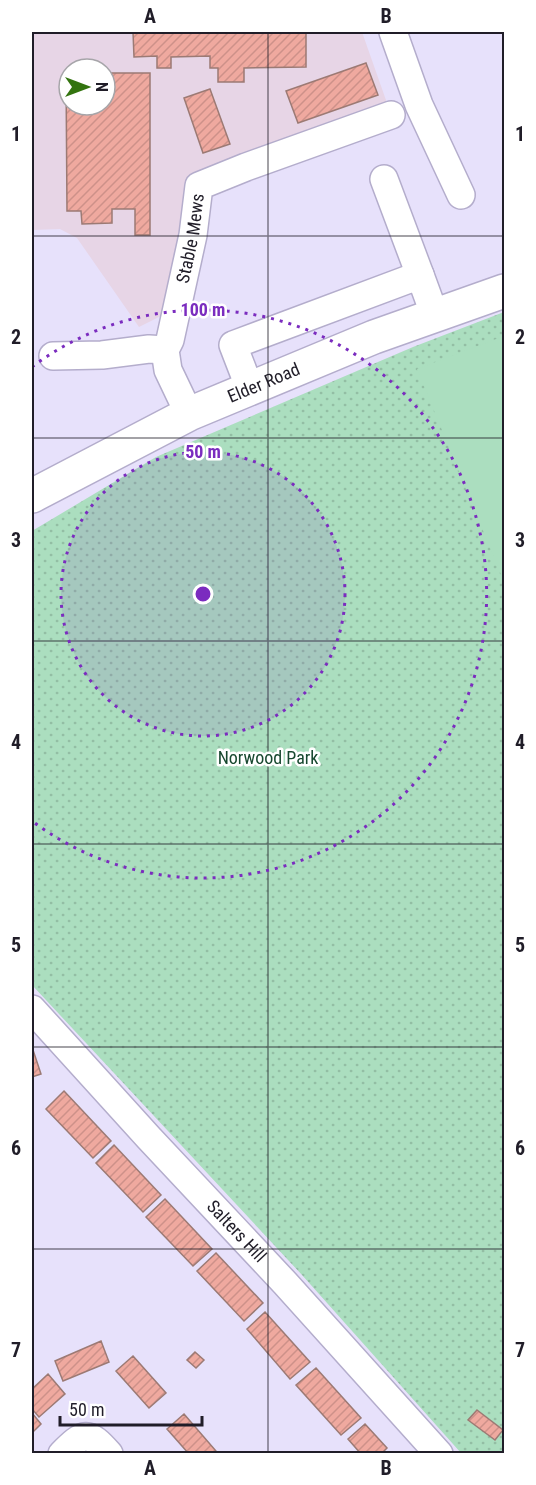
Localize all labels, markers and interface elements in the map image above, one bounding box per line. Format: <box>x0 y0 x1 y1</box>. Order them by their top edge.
text: A <box>144 4 156 28</box>
text: B <box>380 4 392 28</box>
north arrow <box>57 57 117 117</box>
text: N <box>92 82 111 92</box>
text: 1 <box>11 122 21 146</box>
text: 1 <box>515 122 525 146</box>
street label: Stable Mews <box>172 192 208 285</box>
text: 100 m <box>181 299 225 320</box>
text: 2 <box>11 325 21 349</box>
text: 2 <box>515 325 525 349</box>
street label: Elder Road <box>224 358 303 407</box>
text: 50 m <box>185 441 221 462</box>
text: 3 <box>11 528 21 552</box>
text: 3 <box>515 528 525 552</box>
centre of rings <box>193 584 213 604</box>
text: 4 <box>11 730 21 754</box>
text: 4 <box>515 730 525 754</box>
park label: Norwood Park <box>218 747 318 768</box>
text: 5 <box>11 933 21 957</box>
text: 5 <box>515 933 525 957</box>
text: 6 <box>11 1136 21 1160</box>
text: 6 <box>515 1136 525 1160</box>
street label: Salters Hill <box>203 1196 271 1266</box>
text: 7 <box>11 1338 21 1362</box>
text: 7 <box>515 1338 525 1362</box>
scale bar <box>60 1389 202 1427</box>
text: 50 m <box>69 1399 104 1420</box>
text: A <box>144 1456 156 1480</box>
text: B <box>380 1456 392 1480</box>

